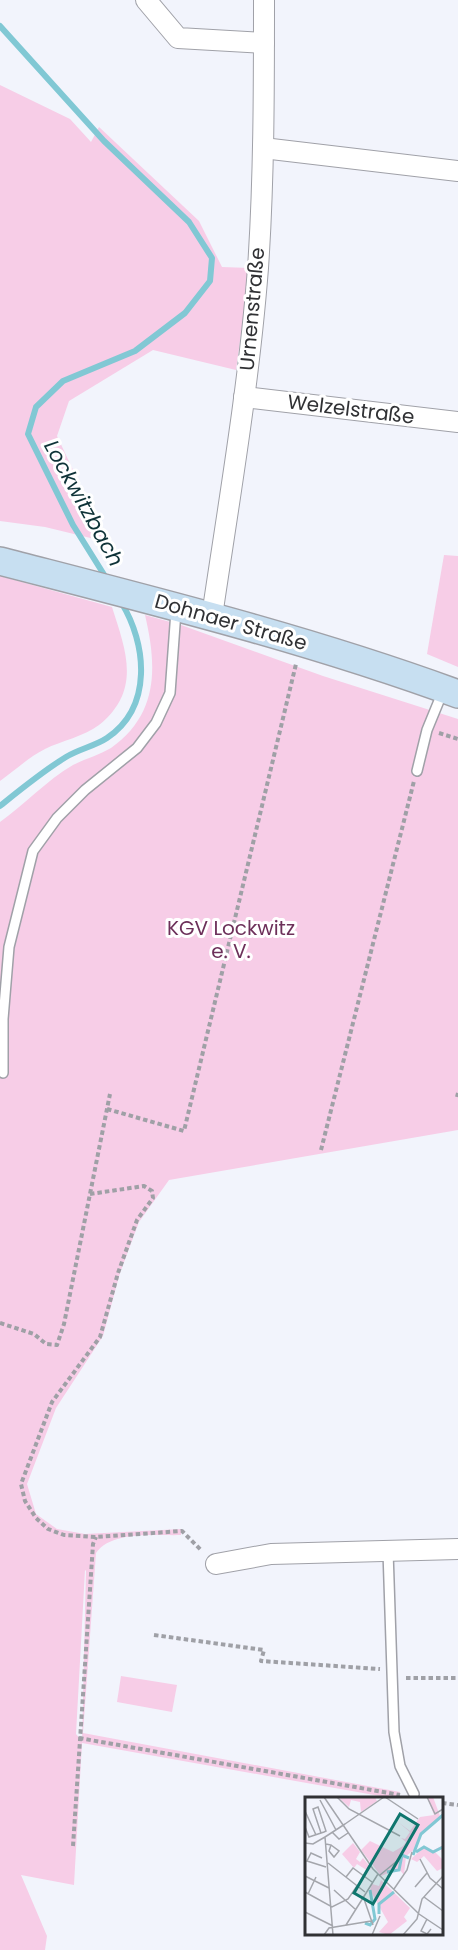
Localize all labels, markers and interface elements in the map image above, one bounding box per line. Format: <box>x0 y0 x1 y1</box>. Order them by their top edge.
street label: Urnenstraße <box>233 246 271 372</box>
street label: Welzelstraße <box>286 387 416 431</box>
water label: Lockwitzbach <box>37 435 131 571</box>
street label: Dohnaer Straße <box>152 587 310 657</box>
park label: KGV Lockwitz e. V. <box>167 914 295 965</box>
inset map <box>305 1797 443 1935</box>

